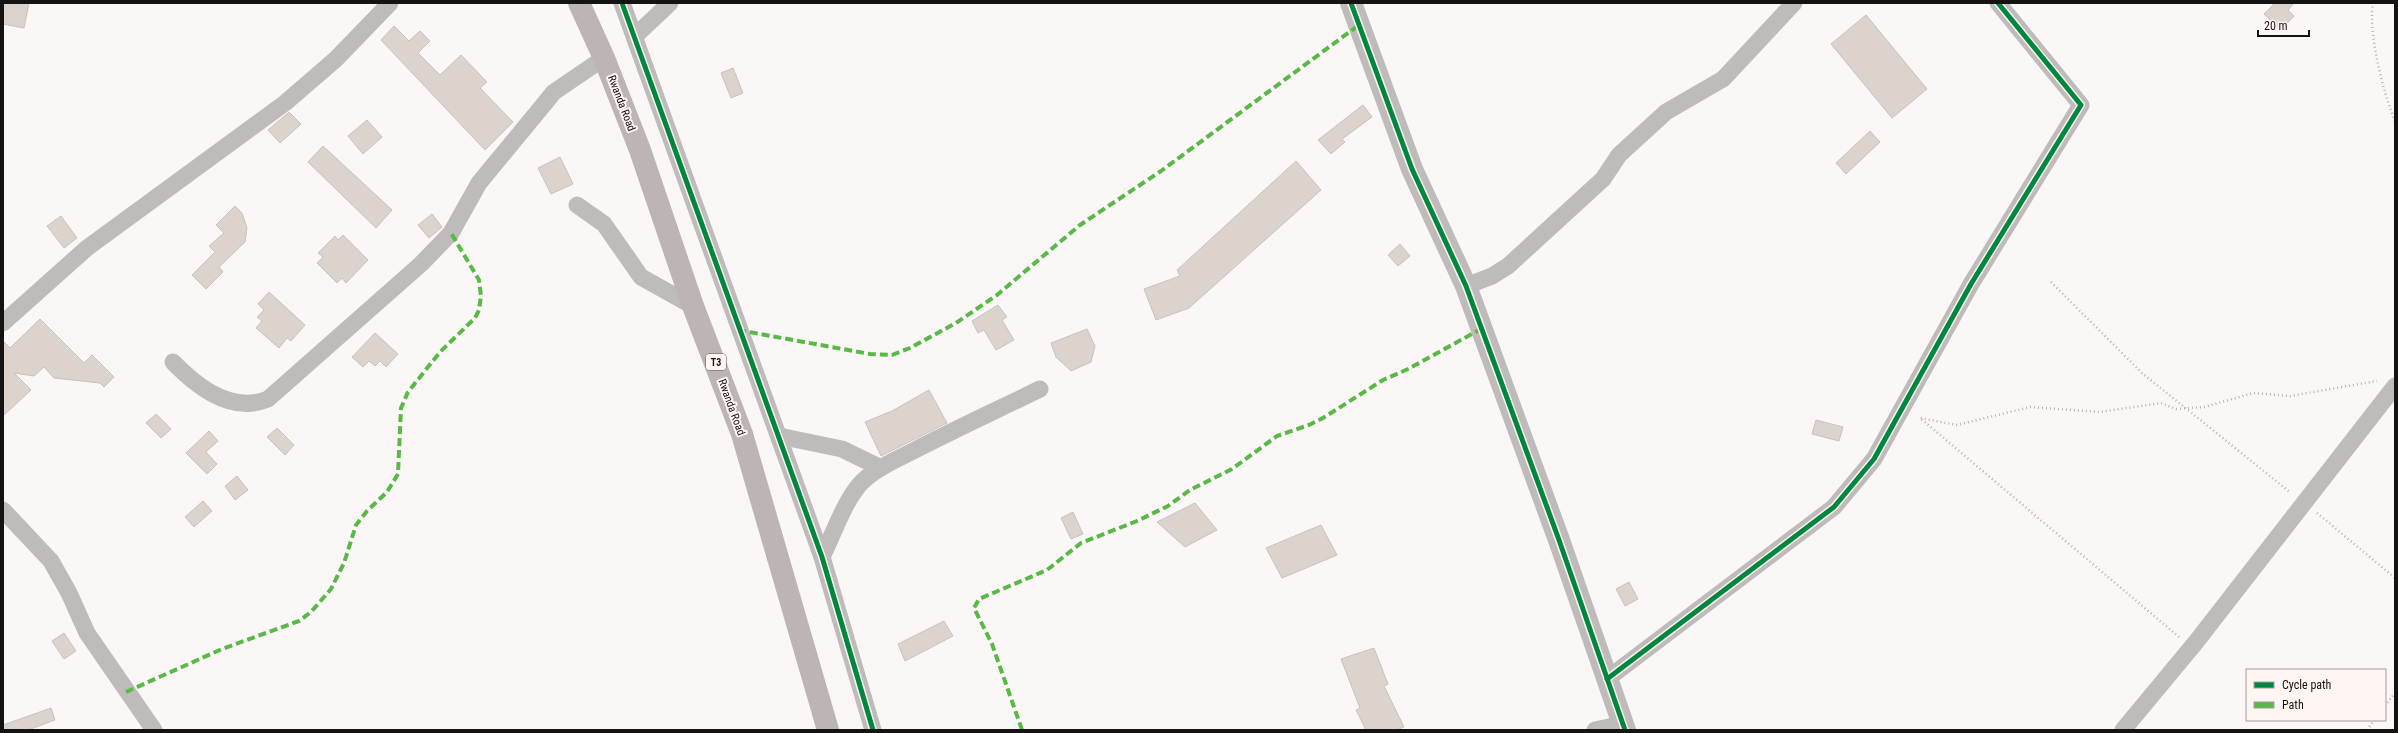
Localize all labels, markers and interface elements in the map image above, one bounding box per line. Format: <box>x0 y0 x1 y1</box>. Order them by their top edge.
scale bar <box>2258 12 2309 38</box>
text: 20 m <box>2264 19 2288 33</box>
street label: Rwanda Road <box>605 73 638 133</box>
road number: T3 <box>706 354 726 370</box>
street label: Rwanda Road <box>715 377 748 437</box>
legend <box>2246 669 2386 721</box>
text: Cycle path <box>2282 678 2332 692</box>
text: Path <box>2282 698 2304 712</box>

